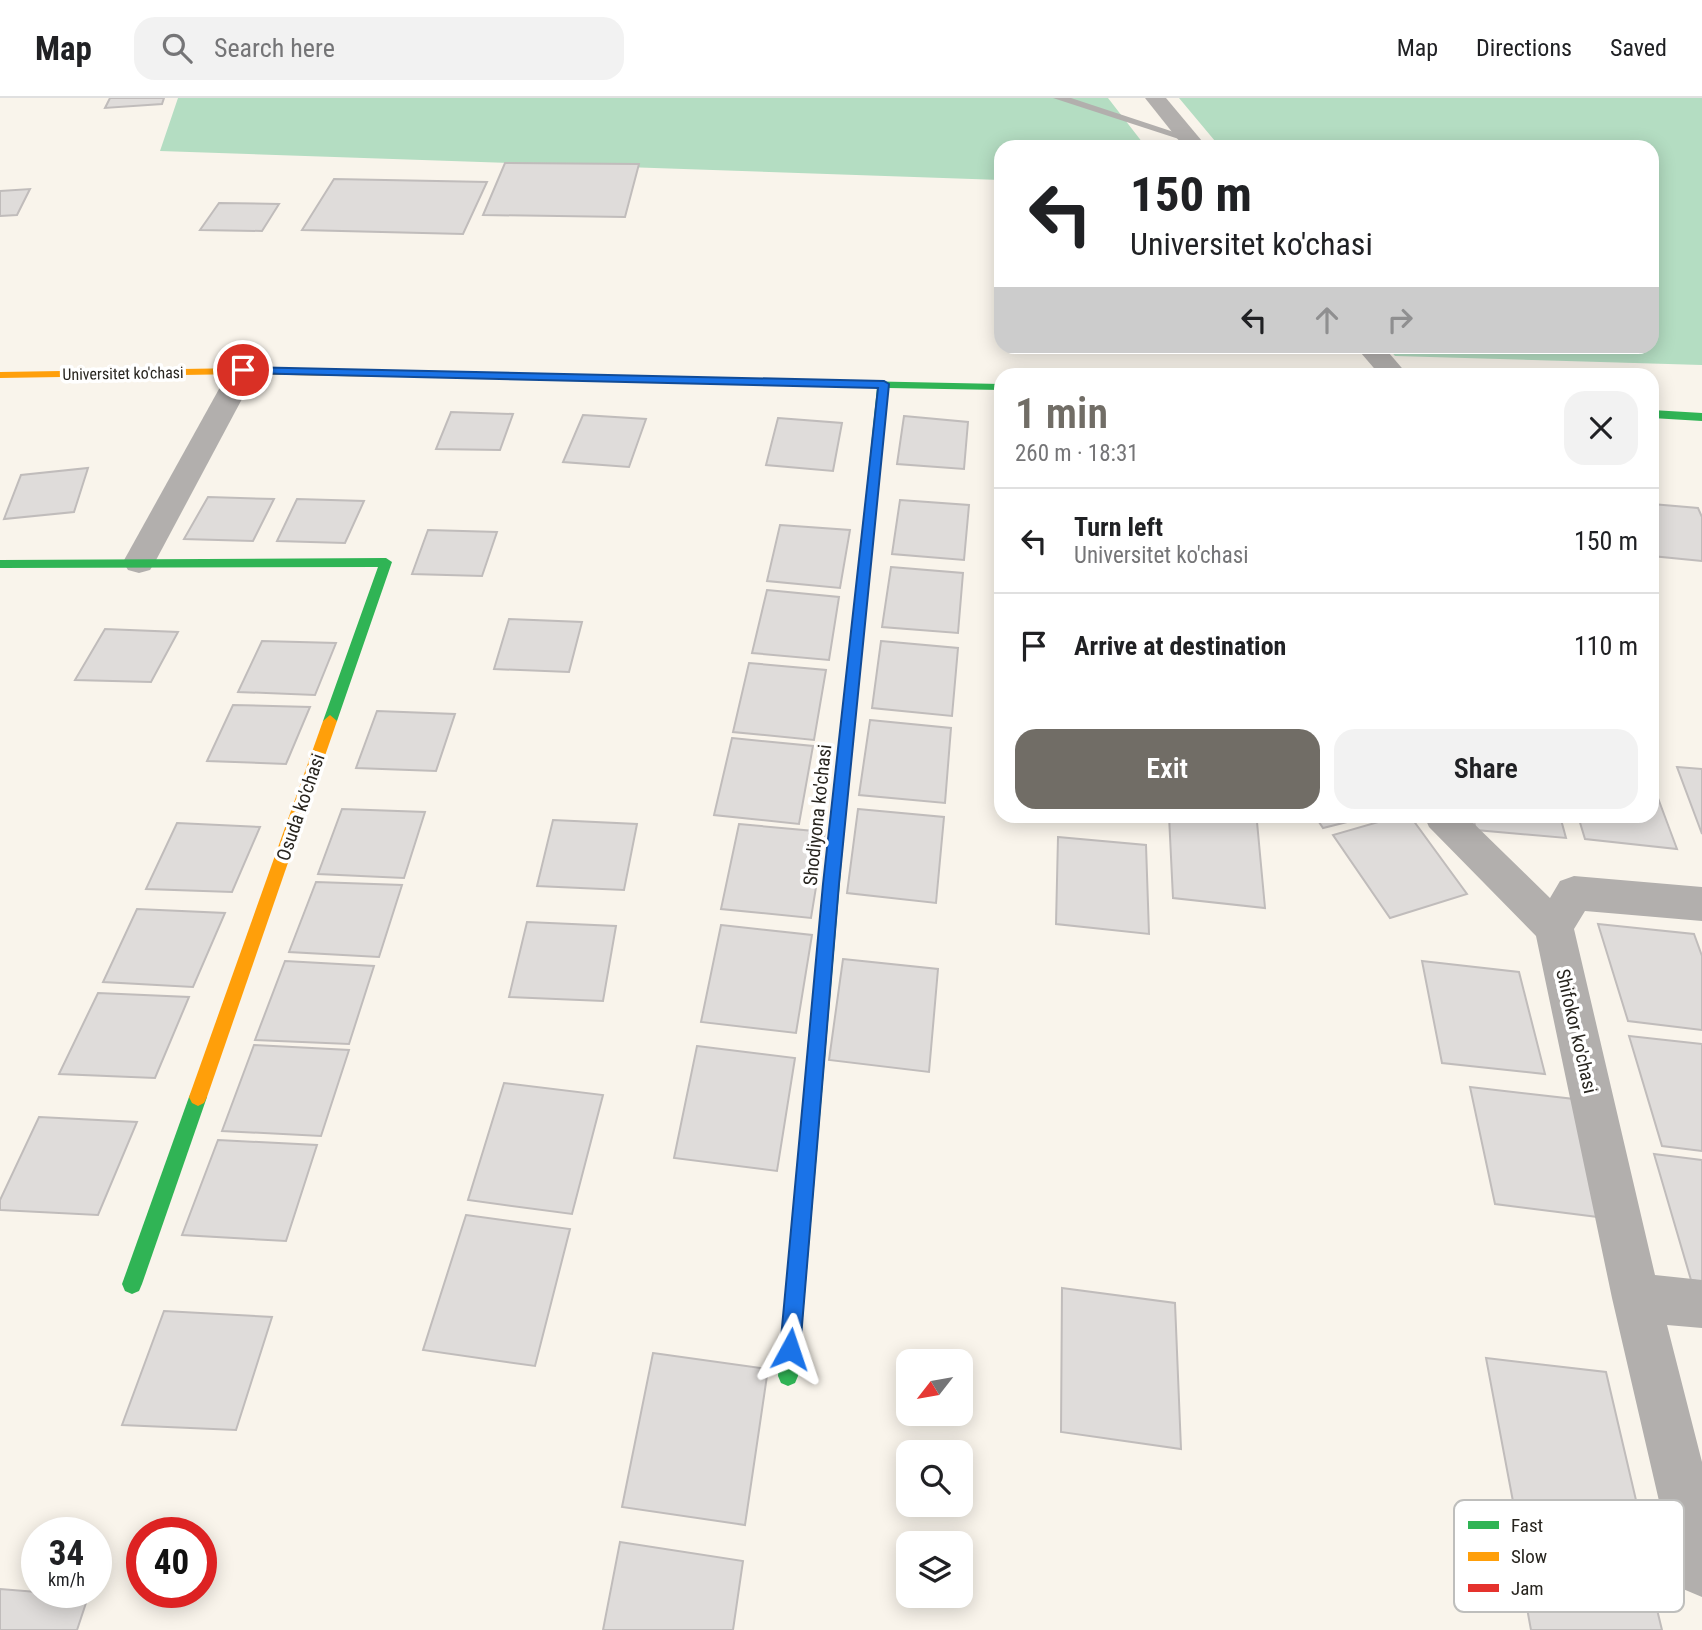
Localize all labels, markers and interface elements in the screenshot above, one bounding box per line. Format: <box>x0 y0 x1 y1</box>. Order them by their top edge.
search box <box>134 17 624 80</box>
text: Map <box>35 29 92 68</box>
icon: search <box>158 29 196 67</box>
text: Search here <box>214 33 335 63</box>
text: Map <box>1397 34 1438 62</box>
text: Directions <box>1476 34 1572 62</box>
text: Saved <box>1610 34 1667 62</box>
text: 150 m <box>1130 166 1252 223</box>
icon: left <box>1015 168 1106 259</box>
text: Universitet ko'chasi <box>1130 225 1373 263</box>
icon: left <box>1235 301 1273 339</box>
icon: ahead <box>1308 301 1346 339</box>
icon: right <box>1381 301 1419 339</box>
pin <box>213 340 273 400</box>
icon: arrive <box>224 351 262 389</box>
street label: Universitet ko'chasi <box>62 363 184 384</box>
text: 1 min <box>1015 389 1108 438</box>
button: close <box>1564 391 1638 465</box>
text: 260 m · 18:31 <box>1015 440 1139 467</box>
text: Turn left <box>1074 512 1163 542</box>
icon: left <box>1015 522 1053 560</box>
text: 150 m <box>1574 526 1638 556</box>
text: Universitet ko'chasi <box>1074 542 1249 569</box>
icon: arrive <box>1015 627 1053 665</box>
text: Arrive at destination <box>1074 631 1286 661</box>
text: 110 m <box>1574 631 1638 661</box>
button: Exit <box>1015 729 1320 809</box>
button: Share <box>1334 729 1638 809</box>
street label: Shodiyona ko'chasi <box>799 743 836 887</box>
street label: Osuda ko'chasi <box>271 751 330 864</box>
street label: Shifokor ko'chasi <box>1551 967 1602 1096</box>
position arrow <box>753 1312 827 1386</box>
north arrow <box>896 1349 973 1426</box>
map controls <box>896 1349 973 1608</box>
button: search <box>896 1440 973 1517</box>
legend <box>1454 1500 1684 1612</box>
text: Fast <box>1511 1514 1543 1537</box>
speed limit sign: 40 <box>126 1517 217 1608</box>
button: layers <box>896 1531 973 1608</box>
text: 34 <box>49 1533 84 1574</box>
text: Slow <box>1511 1545 1547 1568</box>
text: km/h <box>48 1569 85 1590</box>
text: Jam <box>1511 1577 1544 1600</box>

